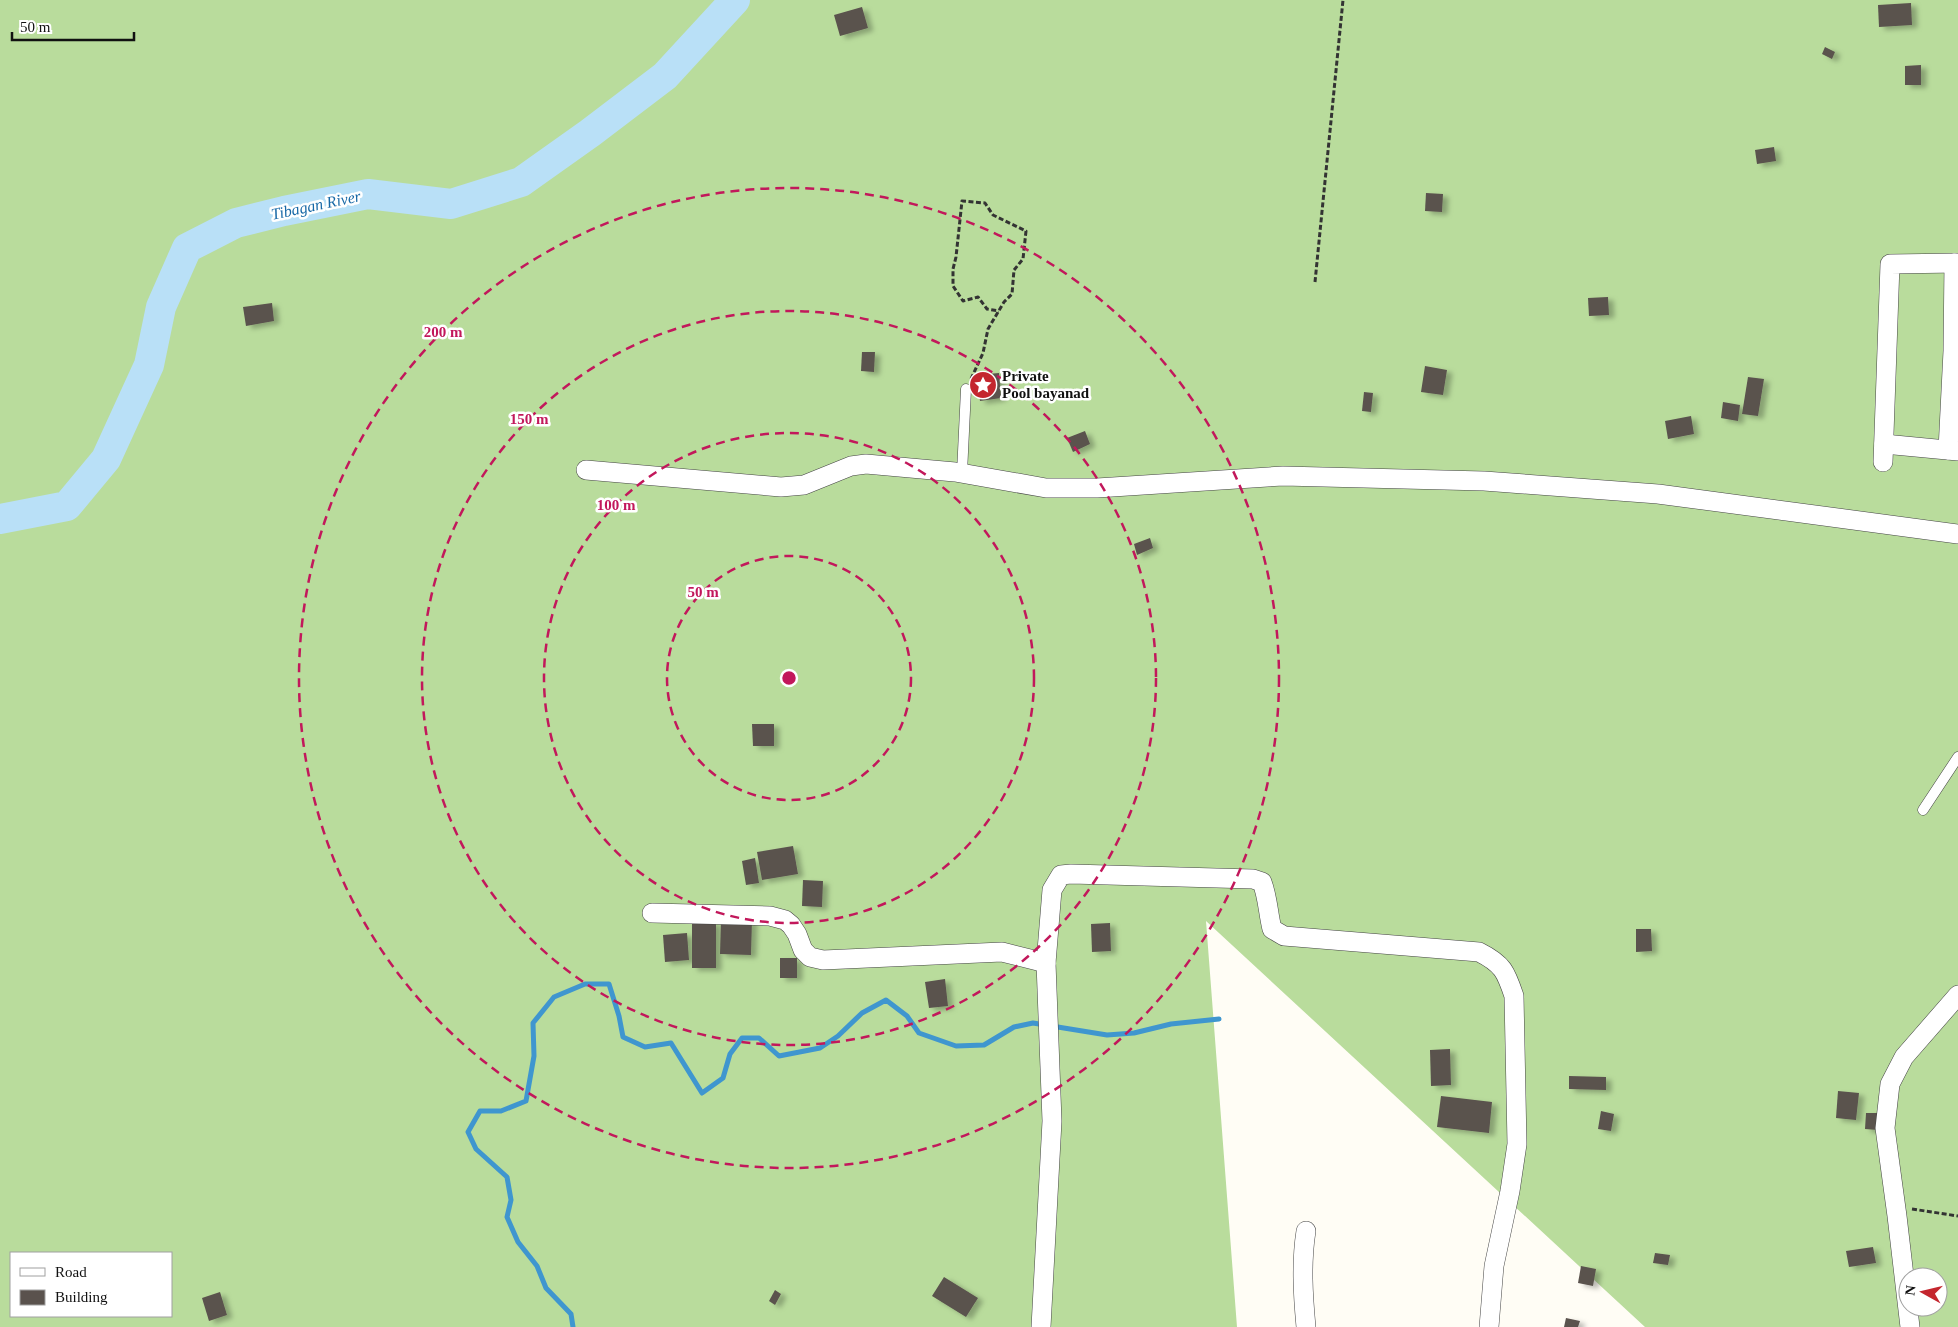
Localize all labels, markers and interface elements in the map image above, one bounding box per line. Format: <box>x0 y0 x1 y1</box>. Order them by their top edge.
scale bar <box>12 10 135 42</box>
text: 50 m <box>20 19 51 35</box>
water label: Tibagan River <box>270 187 363 224</box>
text: 200 m <box>424 324 463 340</box>
place label: Private Pool bayanad <box>1002 368 1090 401</box>
place icon: Private Pool bayanad <box>968 370 998 400</box>
text: 150 m <box>510 411 549 427</box>
text: 100 m <box>597 497 636 513</box>
text: 50 m <box>687 584 719 600</box>
centre of rings <box>780 669 798 687</box>
legend <box>10 1252 172 1317</box>
text: Road <box>55 1264 87 1280</box>
north arrow <box>1898 1267 1948 1317</box>
text: N <box>1902 1284 1919 1296</box>
text: Building <box>55 1289 108 1305</box>

